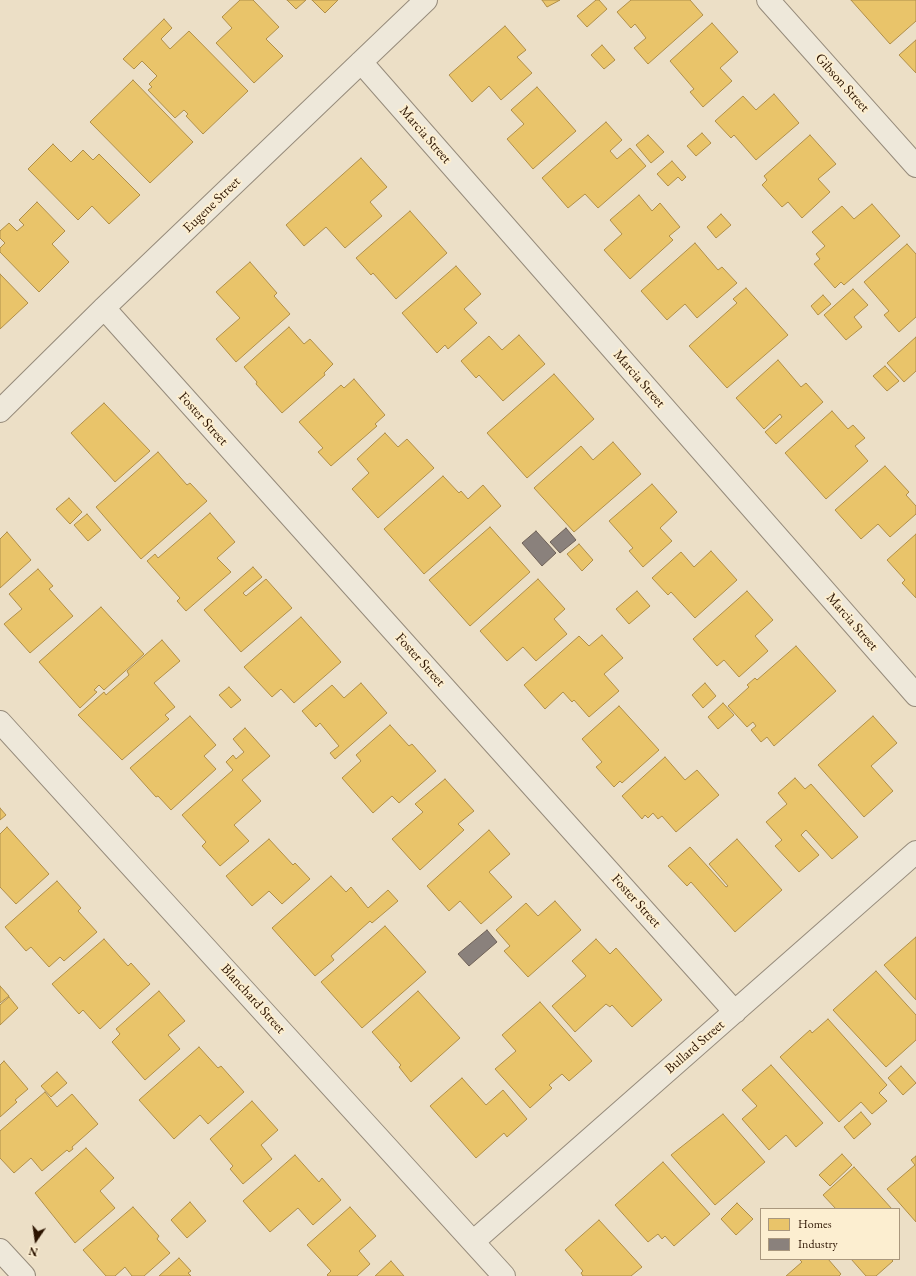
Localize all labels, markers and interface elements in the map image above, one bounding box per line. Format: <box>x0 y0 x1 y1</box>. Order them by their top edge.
street label: Gibson Street <box>811 50 873 116</box>
street label: Marcia Street <box>395 103 455 167</box>
street label: Eugene Street <box>180 174 244 236</box>
street label: Marcia Street <box>609 347 669 411</box>
street label: Foster Street <box>175 389 231 449</box>
street label: Marcia Street <box>822 590 882 654</box>
street label: Foster Street <box>392 630 448 690</box>
street label: Foster Street <box>608 871 664 931</box>
street label: Blanchard Street <box>217 961 289 1037</box>
street label: Bullard Street <box>662 1017 728 1077</box>
legend <box>760 1208 900 1260</box>
text: Homes <box>798 1216 832 1232</box>
north arrow <box>16 1220 56 1260</box>
text: Industry <box>798 1236 838 1252</box>
text: N <box>27 1244 39 1260</box>

